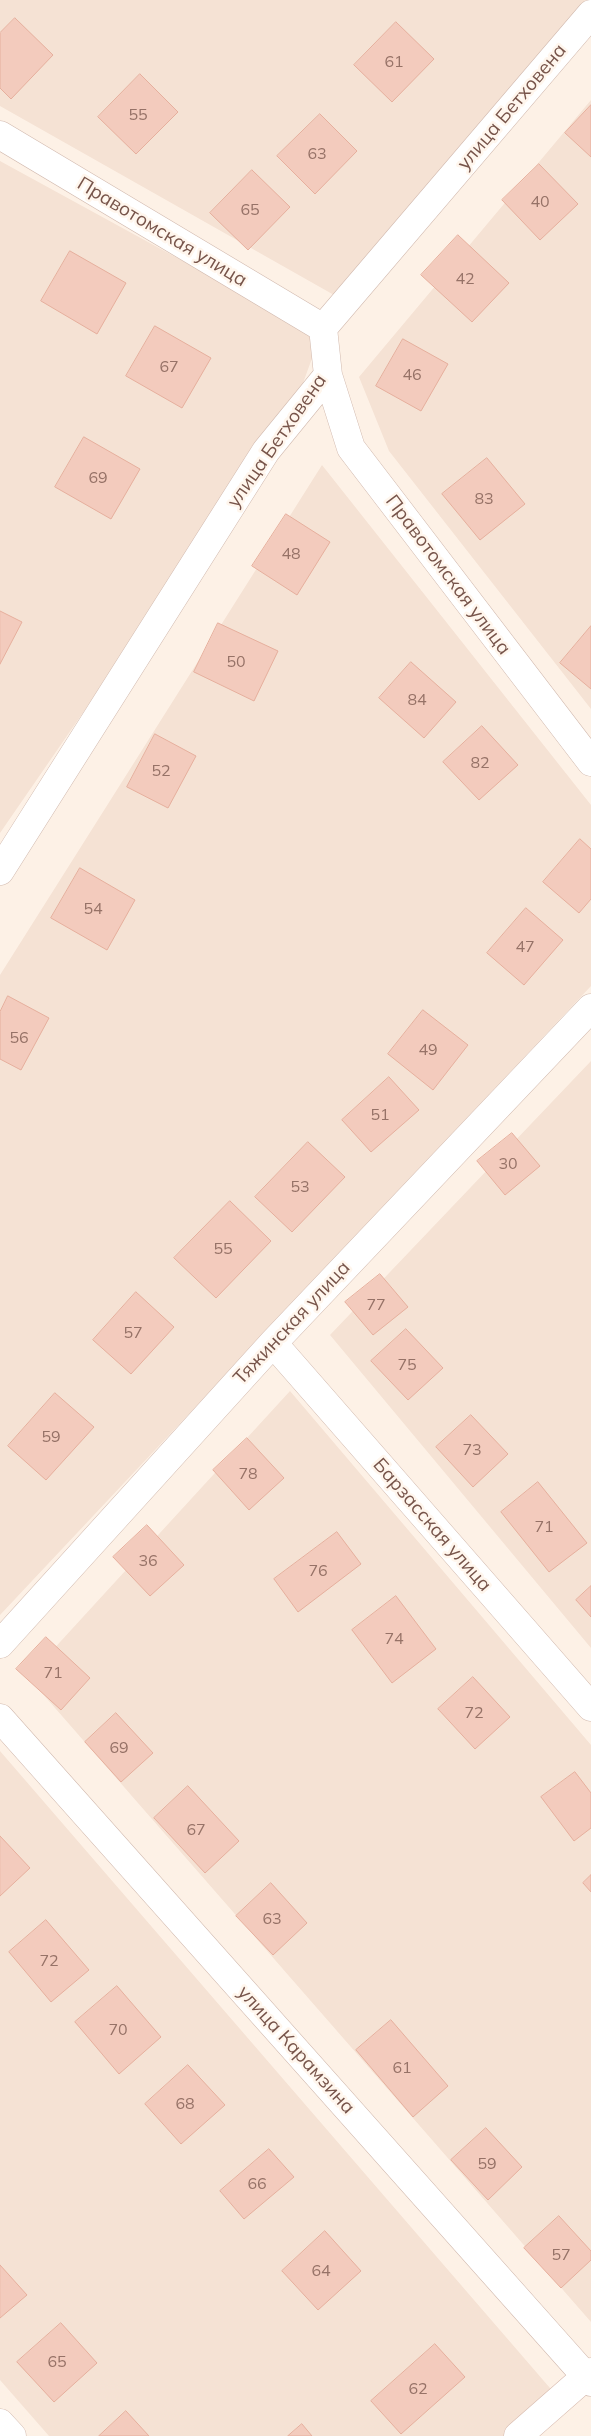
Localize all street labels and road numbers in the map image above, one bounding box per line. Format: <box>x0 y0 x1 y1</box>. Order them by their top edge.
street label: улица Бетховена <box>453 39 571 175</box>
street label: Правотомская улица <box>73 172 251 292</box>
street label: улица Бетховена <box>222 370 332 512</box>
street label: Правотомская улица <box>381 491 515 659</box>
street label: Тяжинская улица <box>229 1257 355 1389</box>
street label: Барзасская улица <box>368 1454 496 1596</box>
street label: улица Карамзина <box>233 1981 359 2119</box>

